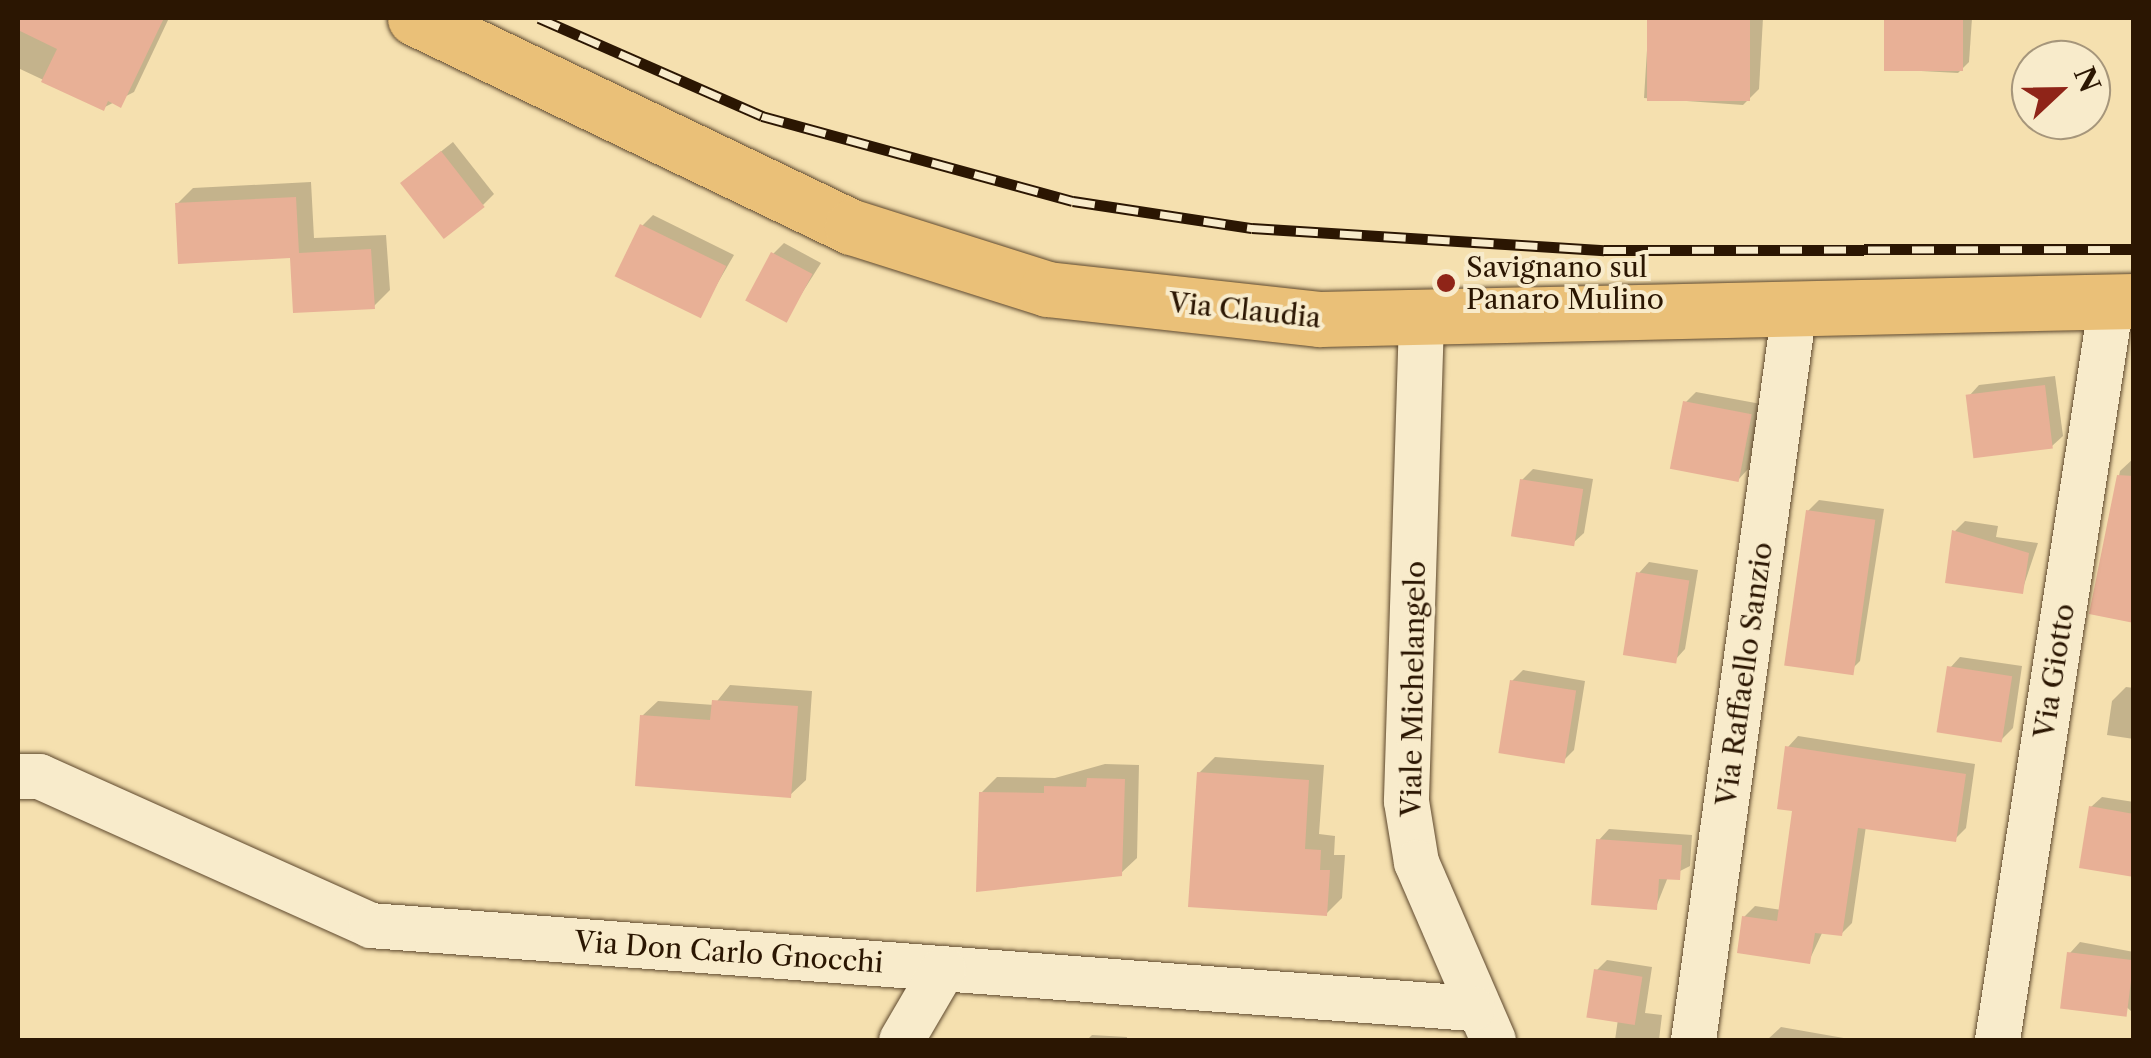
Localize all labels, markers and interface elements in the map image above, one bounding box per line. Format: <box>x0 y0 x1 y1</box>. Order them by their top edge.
north arrow <box>2011 40 2111 140</box>
text: N <box>2067 62 2107 97</box>
place label: Savignano sul Panaro Mulino <box>1466 250 1664 316</box>
marker: Savignano sul Panaro Mulino <box>1435 272 1457 294</box>
street label: Via Claudia <box>1167 285 1323 335</box>
street label: Via Raffaello Sanzio <box>1709 540 1779 808</box>
street label: Viale Michelangelo <box>1394 561 1432 817</box>
street label: Via Giotto <box>2027 601 2081 741</box>
street label: Via Don Carlo Gnocchi <box>573 924 885 980</box>

